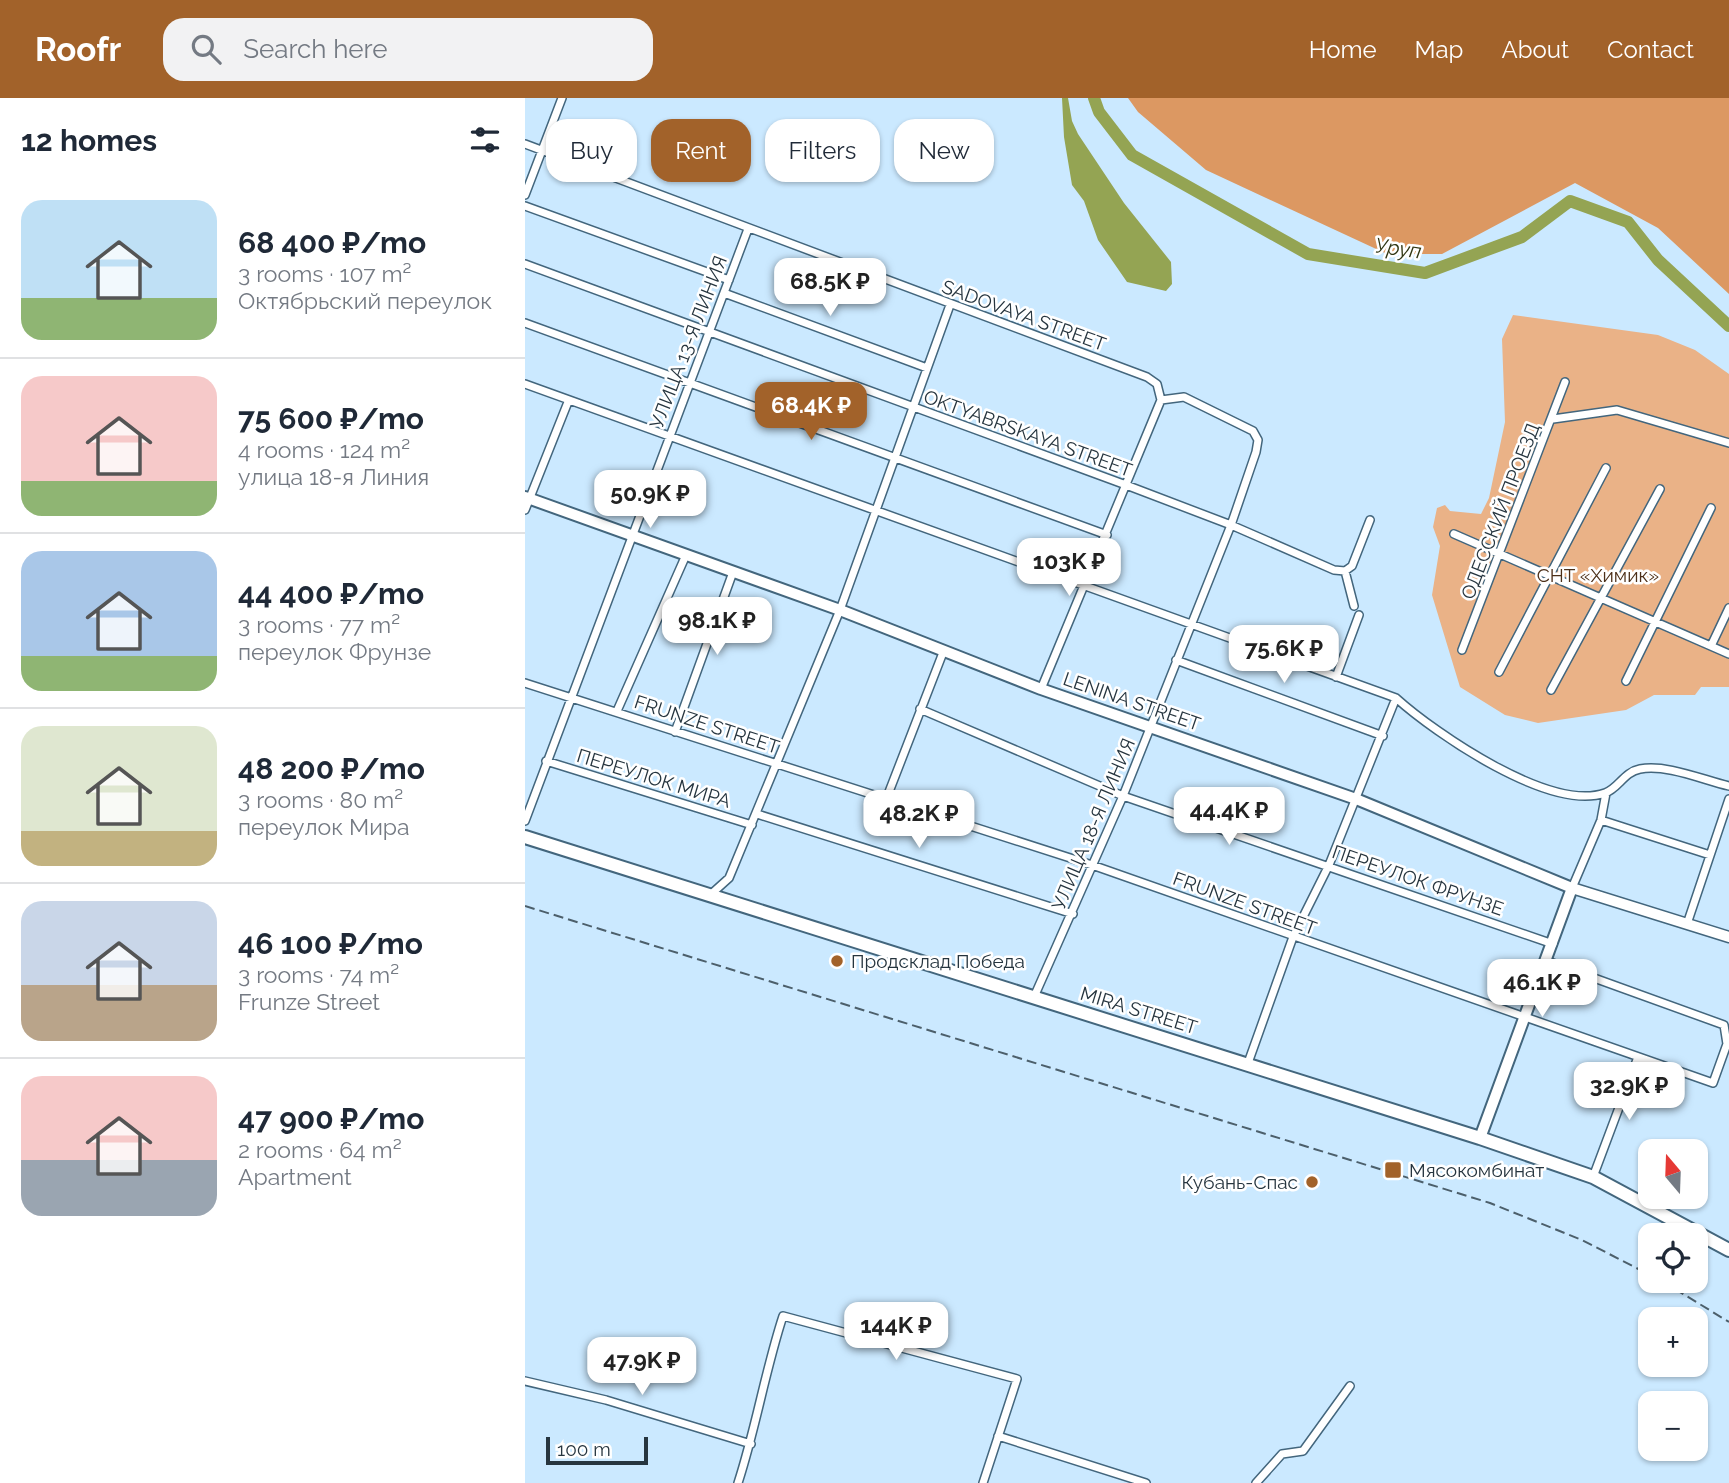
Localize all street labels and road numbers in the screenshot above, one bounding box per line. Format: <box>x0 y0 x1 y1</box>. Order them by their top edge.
street label: УЛИЦА 13-Я ЛИНИЯ <box>645 253 731 431</box>
street label: SADOVAYA STREET <box>939 275 1109 355</box>
street label: OKTYABRSKAYA STREET <box>921 385 1136 481</box>
street label: ОДЕССКИЙ ПРОЕЗД <box>1456 420 1544 602</box>
street label: LENINA STREET <box>1060 667 1204 735</box>
street label: FRUNZE STREET <box>632 690 783 758</box>
street label: УЛИЦА 18-Я ЛИНИЯ <box>1047 735 1139 913</box>
street label: ПЕРЕУЛОК МИРА <box>574 744 734 812</box>
street label: ПЕРЕУЛОК ФРУНЗЕ <box>1329 840 1507 920</box>
street label: FRUNZE STREET <box>1170 867 1320 939</box>
street label: MIRA STREET <box>1078 982 1200 1038</box>

